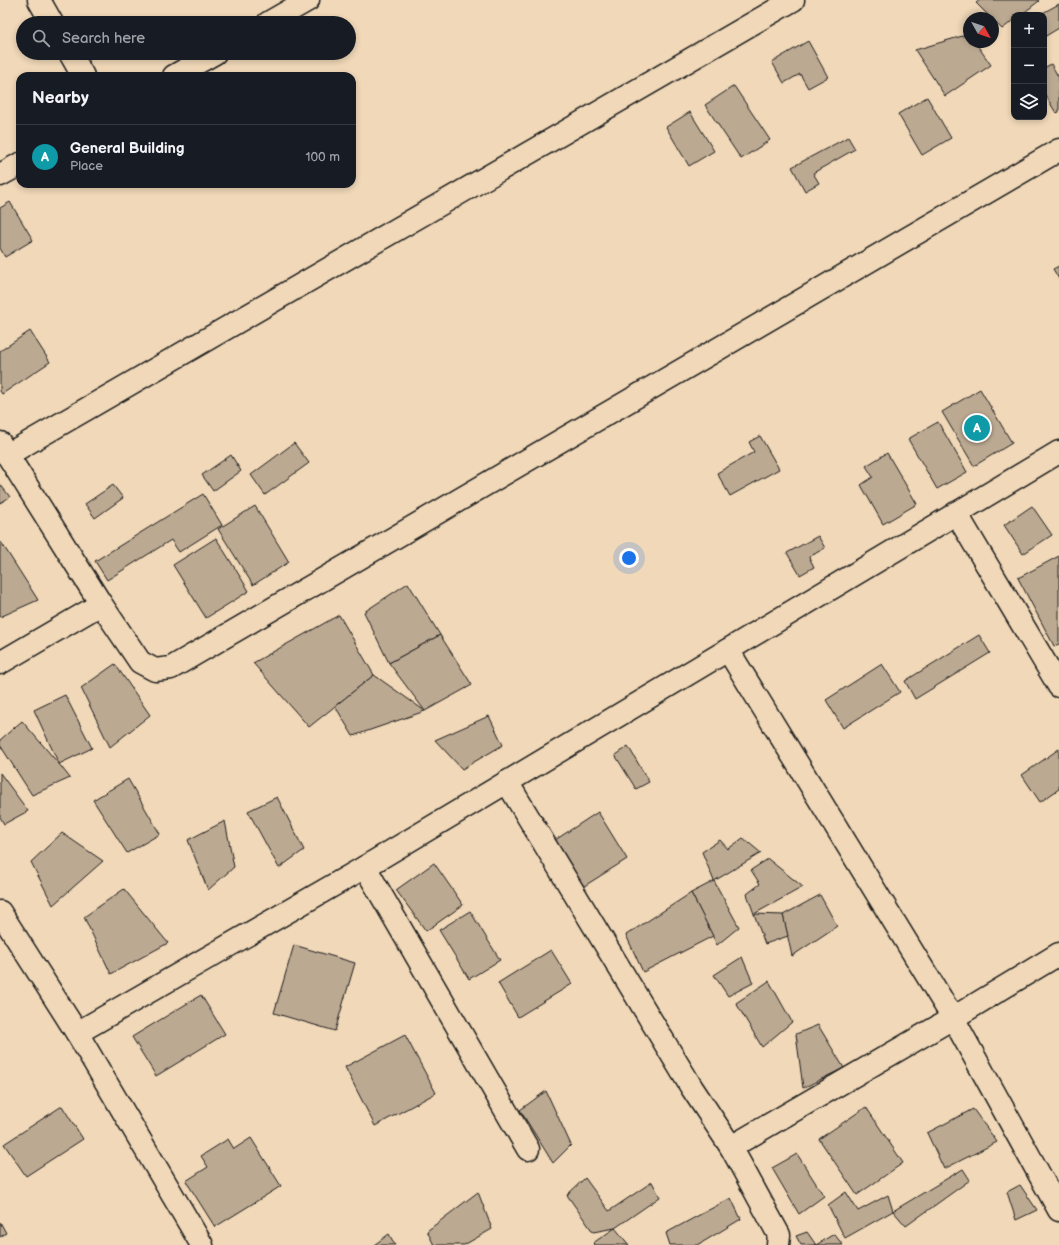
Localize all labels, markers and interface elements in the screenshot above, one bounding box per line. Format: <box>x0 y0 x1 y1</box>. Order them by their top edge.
north arrow <box>963 12 999 48</box>
map controls <box>1011 12 1047 120</box>
button: + <box>1011 12 1047 48</box>
search box <box>16 16 356 60</box>
icon: search <box>30 27 52 49</box>
text: Search here <box>62 29 145 48</box>
button: − <box>1011 48 1047 84</box>
button: layers <box>1011 84 1047 120</box>
text: Nearby <box>32 88 89 108</box>
text: General Building <box>70 139 184 158</box>
text: A <box>41 149 49 165</box>
text: 100 m <box>305 149 340 165</box>
text: Place <box>70 158 103 174</box>
pin: A <box>964 413 990 443</box>
your location <box>619 548 639 568</box>

